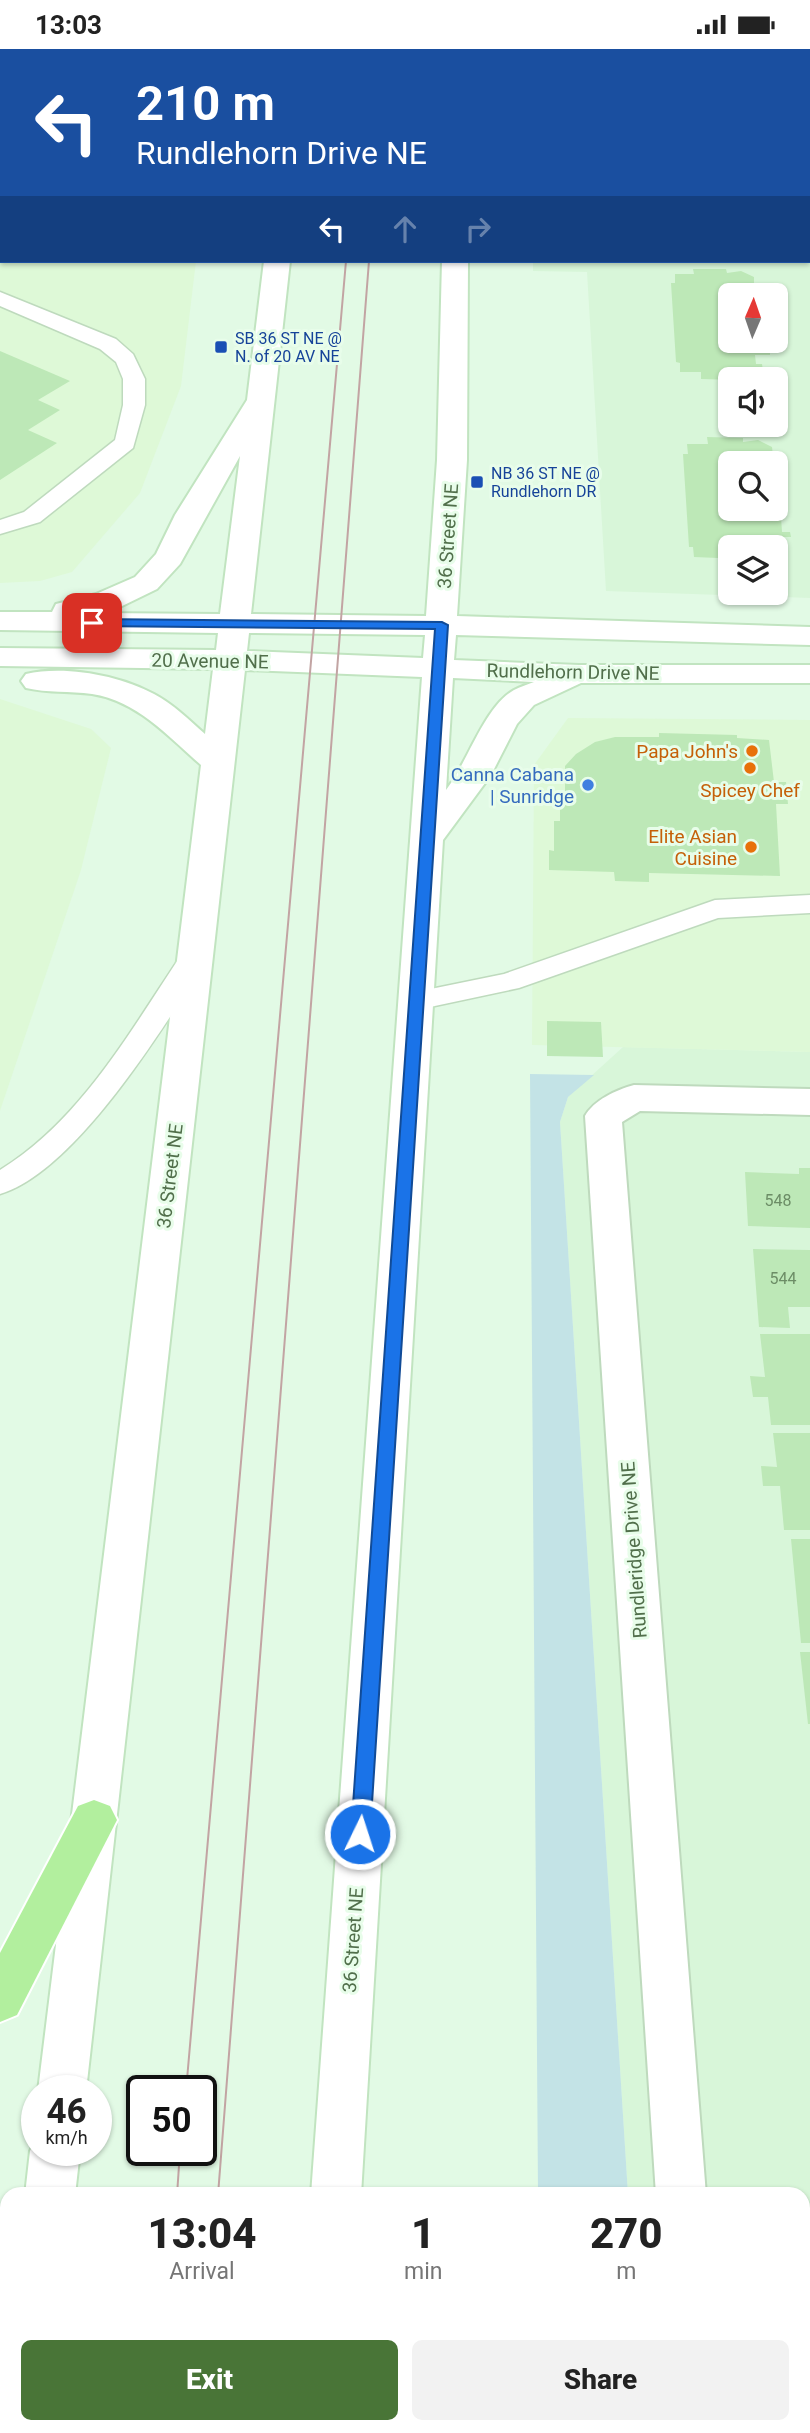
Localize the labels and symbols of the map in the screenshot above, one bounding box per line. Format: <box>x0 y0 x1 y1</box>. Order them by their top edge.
north arrow <box>718 283 788 353</box>
place label: SB 36 ST NE @ N. of 20 AV NE <box>235 329 342 366</box>
marker: SB 36 ST NE @ N. of 20 AV NE <box>213 339 229 355</box>
place label: NB 36 ST NE @ Rundlehorn DR <box>491 464 600 501</box>
marker: NB 36 ST NE @ Rundlehorn DR <box>469 474 485 490</box>
street label: 36 Street NE <box>433 482 463 589</box>
pin <box>62 593 122 653</box>
street label: 20 Avenue NE <box>151 648 269 674</box>
street label: Rundlehorn Drive NE <box>486 659 660 685</box>
place label: Papa John's <box>636 740 738 763</box>
marker: Papa John's <box>744 743 760 759</box>
marker: Spicey Chef <box>742 760 758 776</box>
place label: Canna Cabana | Sunridge <box>451 763 574 808</box>
marker: Canna Cabana | Sunridge <box>580 777 596 793</box>
place label: Spicey Chef <box>700 779 800 802</box>
place label: Elite Asian Cuisine <box>648 825 737 870</box>
marker: Elite Asian Cuisine <box>743 839 759 855</box>
street label: 36 Street NE <box>152 1122 188 1230</box>
house number: 548 <box>765 1191 791 1210</box>
house number: 544 <box>770 1269 796 1288</box>
street label: Rundleridge Drive NE <box>616 1461 652 1639</box>
position arrow <box>323 1797 397 1871</box>
street label: 36 Street NE <box>338 1886 368 1993</box>
speed limit sign: 50 <box>126 2075 217 2166</box>

